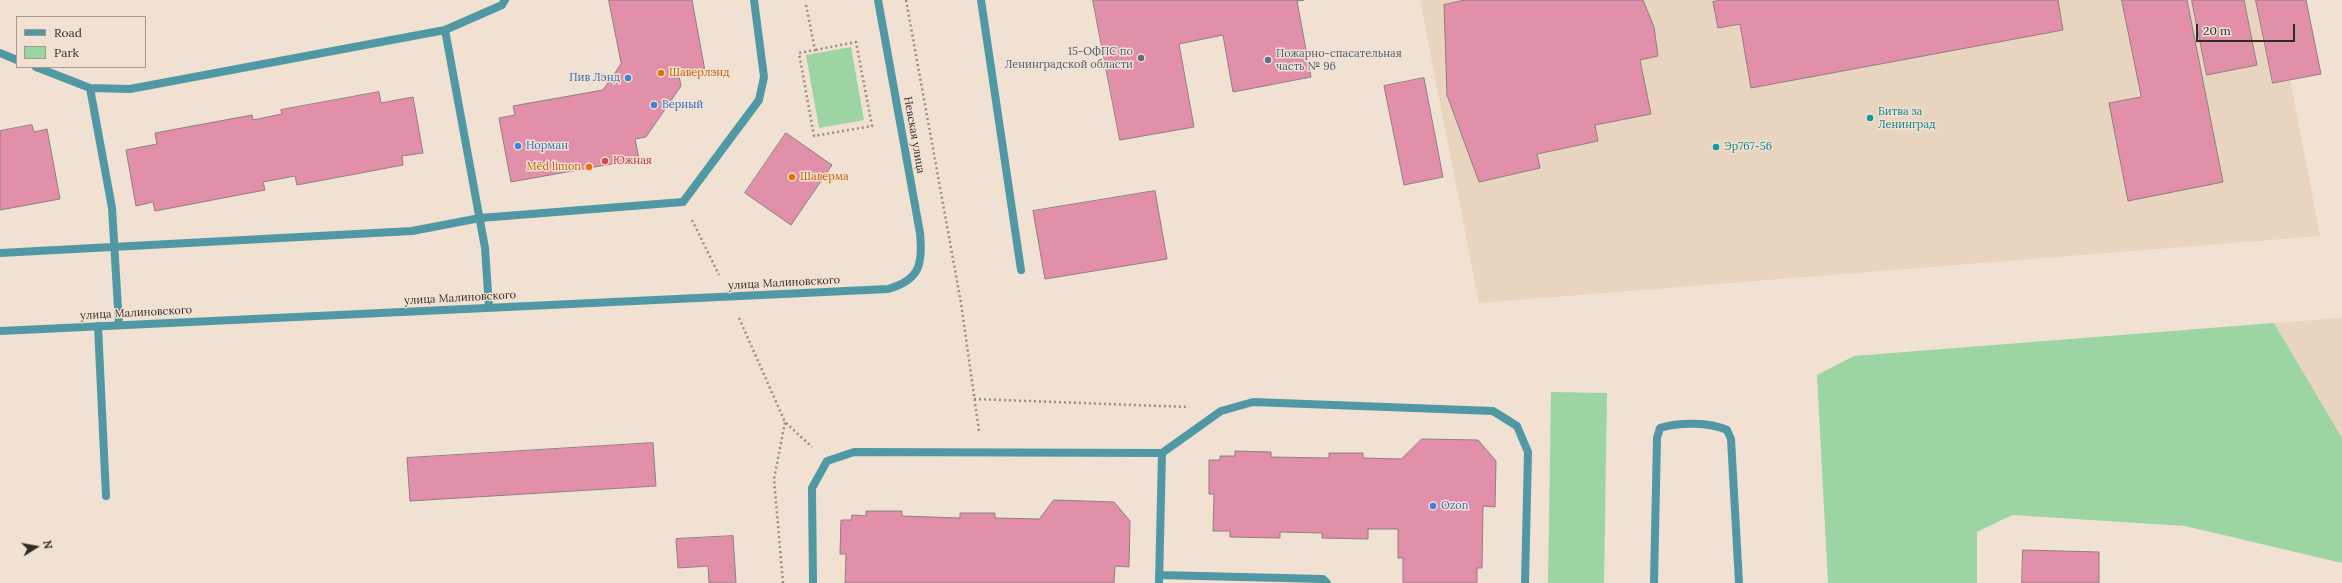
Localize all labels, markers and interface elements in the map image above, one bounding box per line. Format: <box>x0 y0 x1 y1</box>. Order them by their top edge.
legend <box>16 16 146 68</box>
scale bar <box>2198 16 2297 42</box>
text: 20 m <box>2203 23 2231 38</box>
text: Road <box>54 25 82 40</box>
text: Park <box>54 45 79 60</box>
place label: 15-ОФПС по Ленинградской области <box>1005 45 1133 71</box>
place label: Пожарно-спасательная часть № 96 <box>1276 47 1402 73</box>
marker: 15-ОФПС по Ленинградской области <box>1136 53 1146 63</box>
marker: Пожарно-спасательная часть № 96 <box>1263 55 1273 65</box>
place label: Шаверлэнд <box>669 66 730 80</box>
marker: Шаверлэнд <box>656 68 666 78</box>
place label: Пив Лэнд <box>569 71 620 85</box>
marker: Пив Лэнд <box>623 73 633 83</box>
street label: Невская улица <box>901 95 927 175</box>
place label: Верный <box>662 98 703 112</box>
marker: Верный <box>649 100 659 110</box>
place label: Битва за Ленинград <box>1878 105 1936 131</box>
marker: Битва за Ленинград <box>1865 113 1875 123</box>
place label: Норман <box>526 139 568 153</box>
place label: Эр767-56 <box>1724 140 1772 154</box>
marker: Норман <box>513 141 523 151</box>
marker: Эр767-56 <box>1711 142 1721 152</box>
place label: Южная <box>613 154 652 168</box>
marker: Южная <box>600 156 610 166</box>
place label: Мёd limon <box>526 160 581 174</box>
marker: Мёd limon <box>584 162 594 172</box>
place label: Шаверма <box>800 170 849 184</box>
marker: Шаверма <box>787 172 797 182</box>
street label: улица Малиновского <box>728 273 840 293</box>
street label: улица Малиновского <box>404 288 516 308</box>
street label: улица Малиновского <box>80 303 192 323</box>
place label: Ozon <box>1441 499 1468 513</box>
marker: Ozon <box>1428 501 1438 511</box>
north arrow <box>16 527 56 567</box>
text: N <box>40 539 55 550</box>

